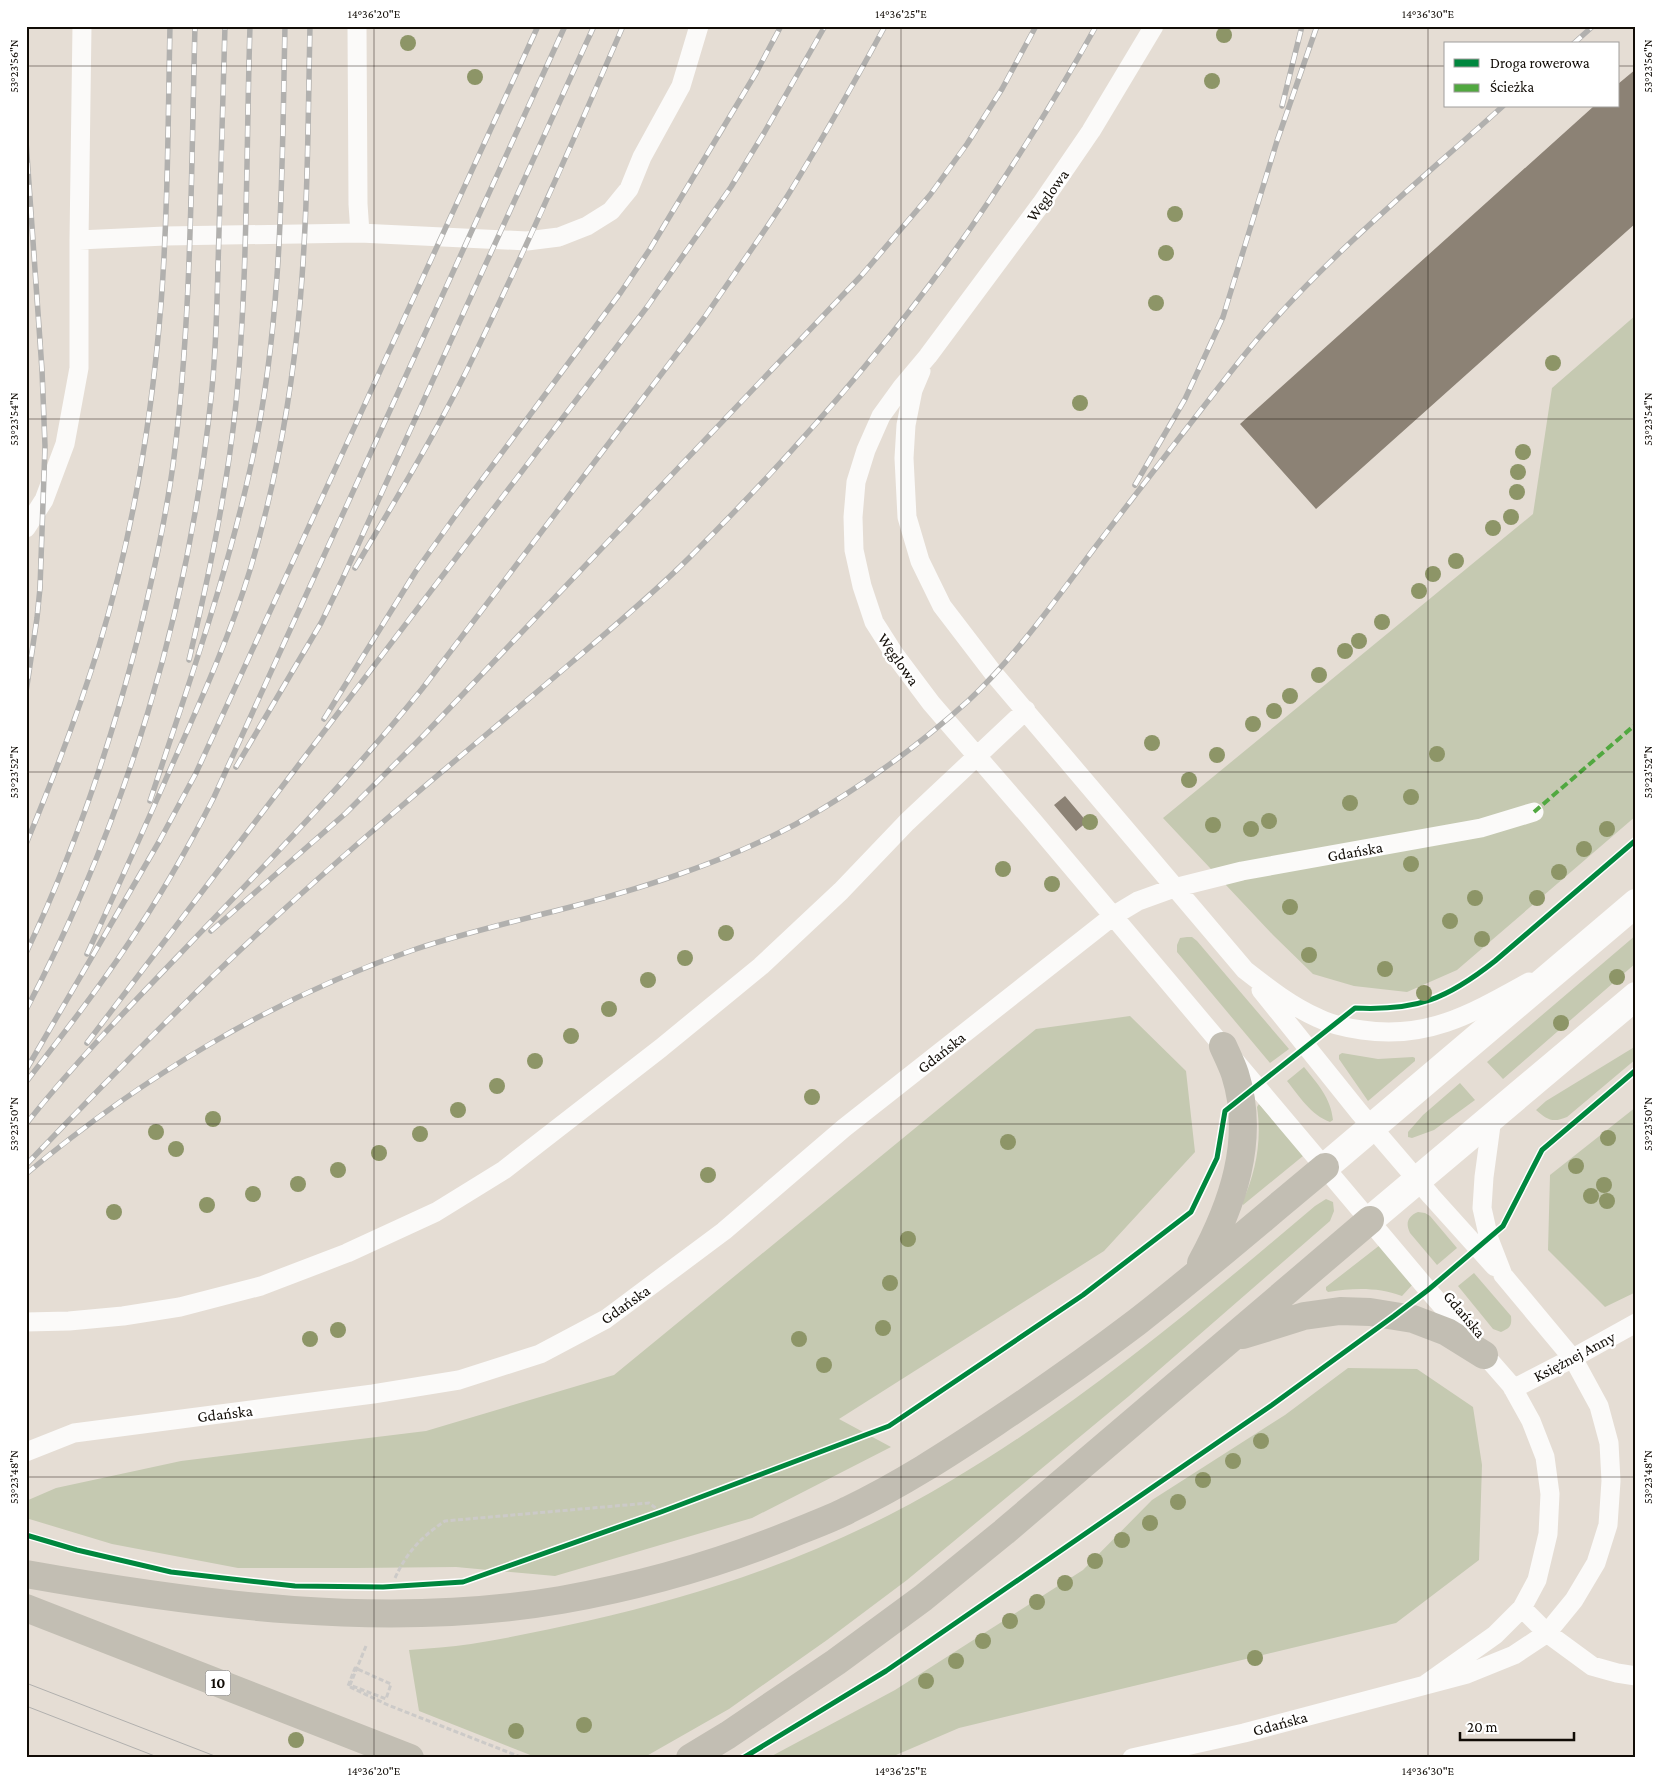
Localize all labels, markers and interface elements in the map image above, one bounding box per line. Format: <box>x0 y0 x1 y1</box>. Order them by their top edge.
text: 14°36'20"E <box>348 7 401 21</box>
text: 14°36'25"E <box>875 7 927 21</box>
text: 14°36'30"E <box>1402 7 1455 21</box>
text: 53°23'56"N <box>7 39 21 93</box>
text: 53°23'56"N <box>1641 39 1655 93</box>
legend <box>1444 42 1620 108</box>
text: Droga rowerowa <box>1490 55 1590 72</box>
text: Ścieżka <box>1490 79 1534 95</box>
street label: Węglowa <box>1023 166 1073 225</box>
text: 53°23'54"N <box>7 392 21 446</box>
text: 53°23'54"N <box>1641 392 1655 446</box>
street label: Węglowa <box>874 630 923 690</box>
text: 53°23'52"N <box>7 746 21 798</box>
text: 53°23'52"N <box>1641 746 1655 798</box>
street label: Gdańska <box>1326 838 1385 865</box>
street label: Gdańska <box>914 1028 969 1076</box>
text: 53°23'50"N <box>7 1097 21 1151</box>
text: 53°23'50"N <box>1641 1097 1655 1151</box>
street label: Gdańska <box>598 1281 654 1327</box>
street label: Gdańska <box>1440 1287 1489 1342</box>
street label: Księżnej Anny <box>1531 1328 1619 1386</box>
street label: Gdańska <box>196 1402 254 1425</box>
text: 53°23'48"N <box>7 1450 21 1504</box>
text: 53°23'48"N <box>1641 1450 1655 1504</box>
road number: 10 <box>206 1670 230 1696</box>
street label: Gdańska <box>1251 1708 1310 1739</box>
scale bar <box>1460 1709 1573 1741</box>
text: 20 m <box>1467 1719 1498 1735</box>
text: 14°36'20"E <box>348 1764 401 1778</box>
text: 14°36'25"E <box>875 1764 927 1778</box>
text: 14°36'30"E <box>1402 1764 1455 1778</box>

